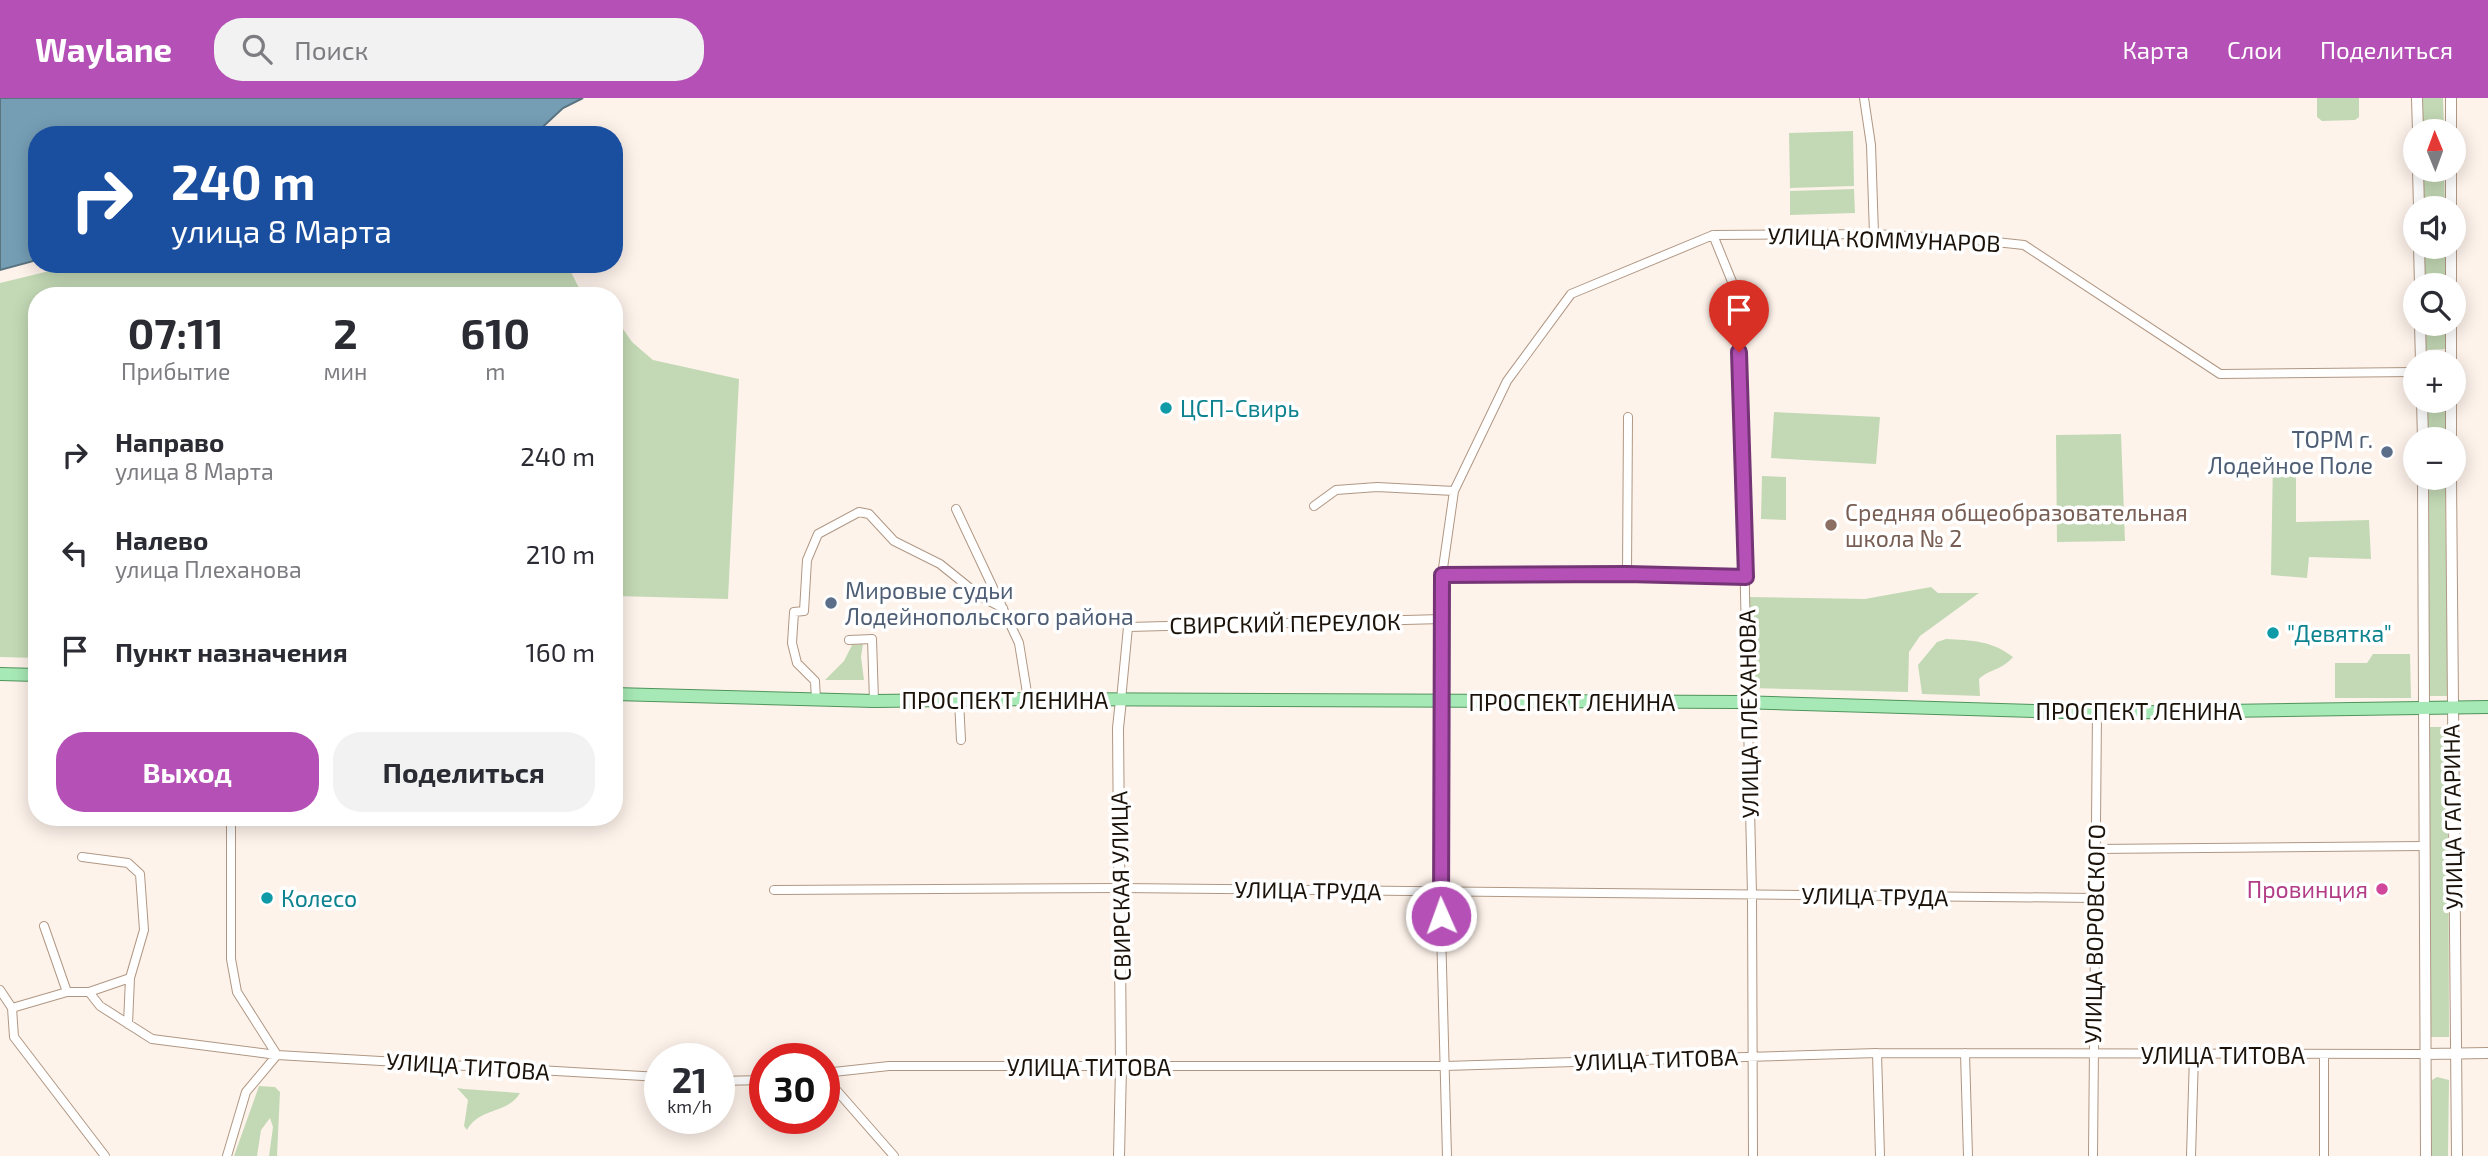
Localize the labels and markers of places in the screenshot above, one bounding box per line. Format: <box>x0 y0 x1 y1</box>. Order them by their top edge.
pin <box>1709 280 1769 352</box>
place label: ЦСП-Свирь <box>1180 394 1299 422</box>
marker: ЦСП-Свирь <box>1158 400 1174 416</box>
place label: ТОРМ г. Лодейное Поле <box>2208 425 2373 479</box>
marker: ТОРМ г. Лодейное Поле <box>2379 444 2395 460</box>
place label: Средняя общеобразовательная школа № 2 <box>1845 498 2188 552</box>
marker: Средняя общеобразовательная школа № 2 <box>1823 517 1839 533</box>
place label: Мировые судьи Лодейнопольского района <box>845 576 1134 630</box>
marker: Мировые судьи Лодейнопольского района <box>823 595 839 611</box>
place label: "Девятка" <box>2287 619 2392 647</box>
marker: "Девятка" <box>2265 625 2281 641</box>
place label: Провинция <box>2247 875 2368 903</box>
marker: Провинция <box>2374 881 2390 897</box>
place label: Колесо <box>281 884 357 912</box>
marker: Колесо <box>259 890 275 906</box>

